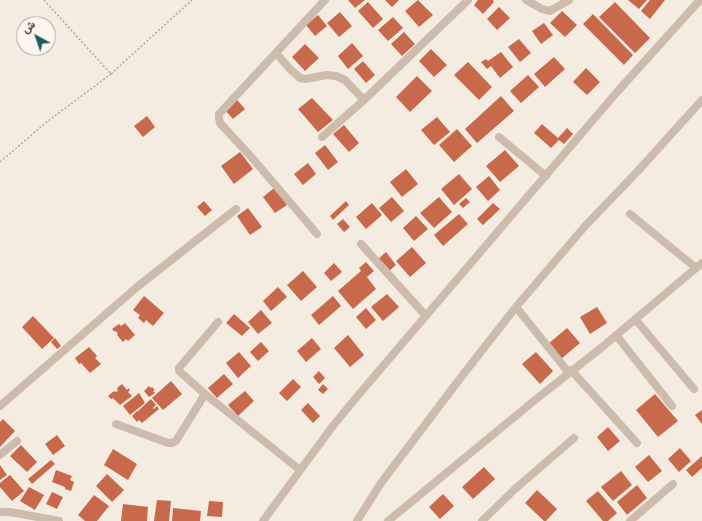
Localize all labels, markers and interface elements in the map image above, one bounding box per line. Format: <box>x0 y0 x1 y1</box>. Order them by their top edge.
north arrow <box>16 16 56 56</box>
text: ش <box>19 18 38 36</box>

